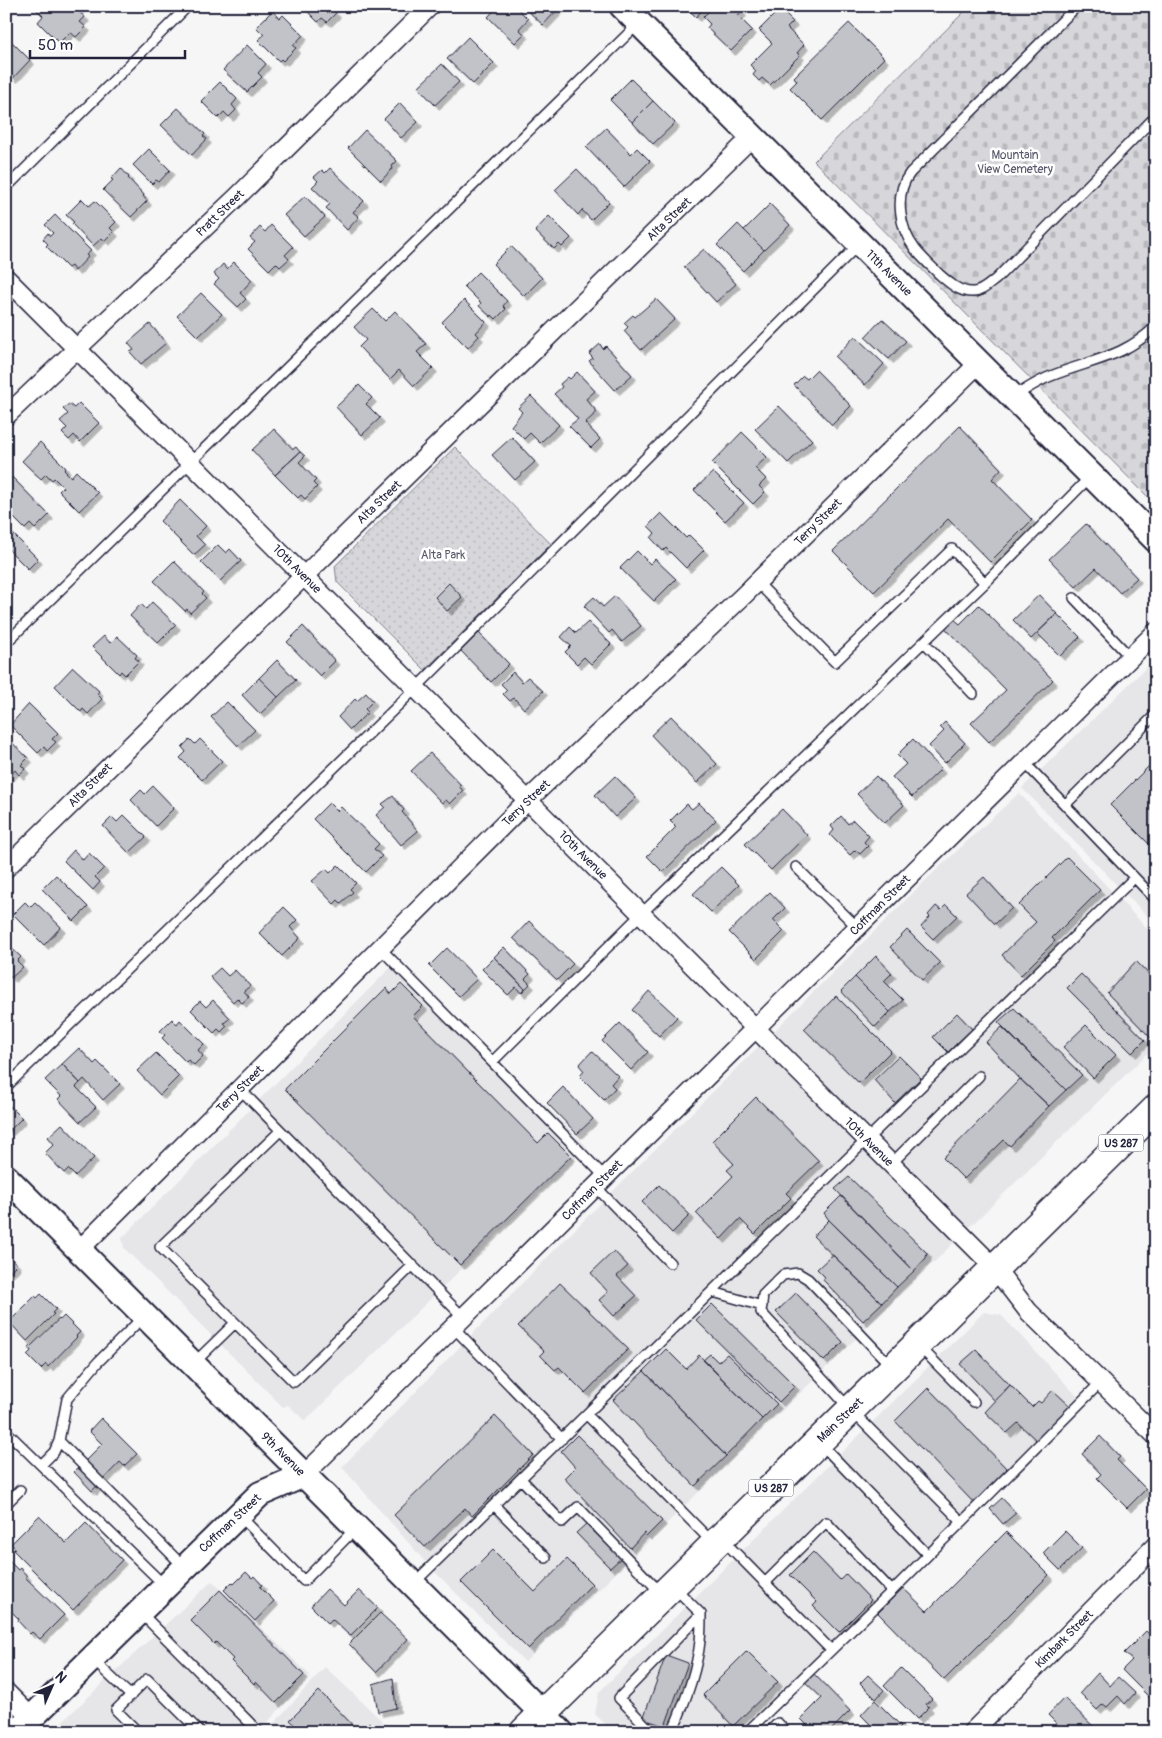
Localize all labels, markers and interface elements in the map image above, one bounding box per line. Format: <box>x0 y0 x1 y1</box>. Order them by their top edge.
scale bar <box>30 28 185 60</box>
text: 50 m <box>38 36 73 55</box>
park label: Mountain View Cemetery <box>977 148 1053 177</box>
street label: Pratt Street <box>193 187 248 240</box>
street label: Alta Street <box>644 194 695 244</box>
street label: 11th Avenue <box>862 247 915 300</box>
street label: Alta Street <box>354 477 405 527</box>
street label: Terry Street <box>792 495 845 549</box>
street label: 10th Avenue <box>269 542 324 597</box>
park label: Alta Park <box>421 548 465 563</box>
street label: Alta Street <box>65 760 116 811</box>
street label: Terry Street <box>499 777 554 830</box>
street label: 10th Avenue <box>555 828 610 883</box>
street label: Coffman Street <box>847 872 914 939</box>
street label: Terry Street <box>214 1062 267 1116</box>
street label: 10th Avenue <box>841 1115 896 1170</box>
road number: US 287 <box>1098 1134 1144 1152</box>
street label: Coffman Street <box>559 1157 626 1224</box>
street label: Main Street <box>814 1395 867 1446</box>
street label: 9th Avenue <box>257 1429 308 1480</box>
road number: US 287 <box>748 1480 794 1496</box>
street label: Coffman Street <box>196 1491 265 1556</box>
street label: Kimbark Street <box>1032 1607 1097 1671</box>
north arrow <box>28 1660 78 1710</box>
text: N <box>51 1668 70 1687</box>

